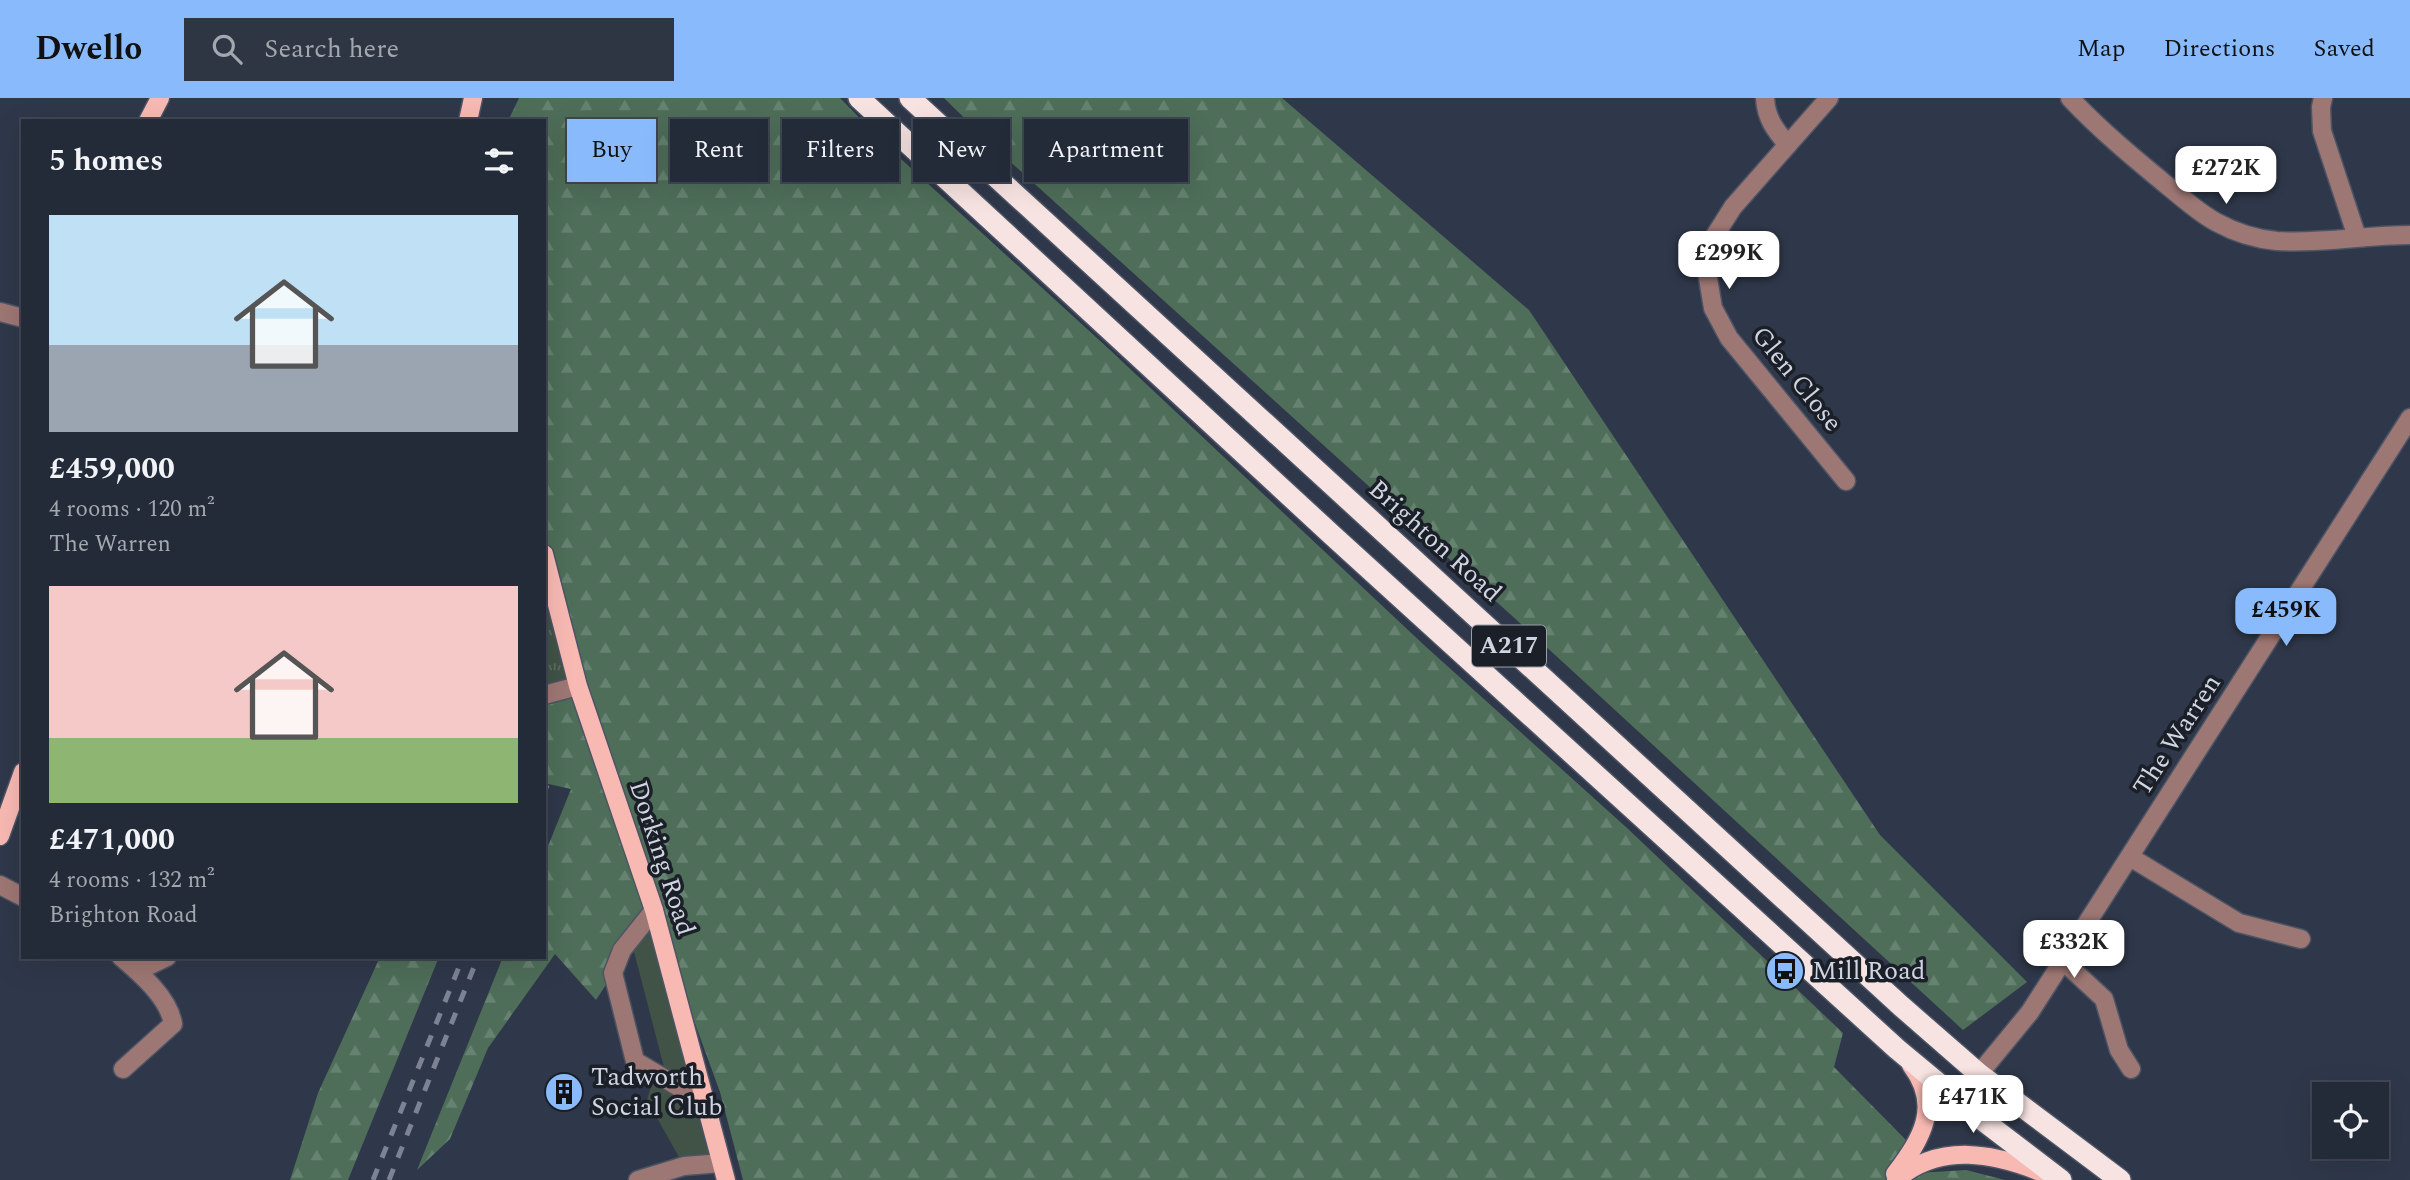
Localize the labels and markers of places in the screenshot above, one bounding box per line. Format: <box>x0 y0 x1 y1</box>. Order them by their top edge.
pin: £272K <box>2177 146 2275 206</box>
pin: £299K <box>1680 232 1778 291</box>
pin: £459K <box>2237 588 2335 648</box>
pin: £332K <box>2025 920 2123 980</box>
bus stop icon: Mill Road <box>1764 950 1806 992</box>
place label: Mill Road <box>1812 951 1925 991</box>
place label: Tadworth Social Club <box>591 1057 722 1127</box>
building icon: Tadworth Social Club <box>543 1071 585 1113</box>
pin: £471K <box>1924 1076 2022 1135</box>

